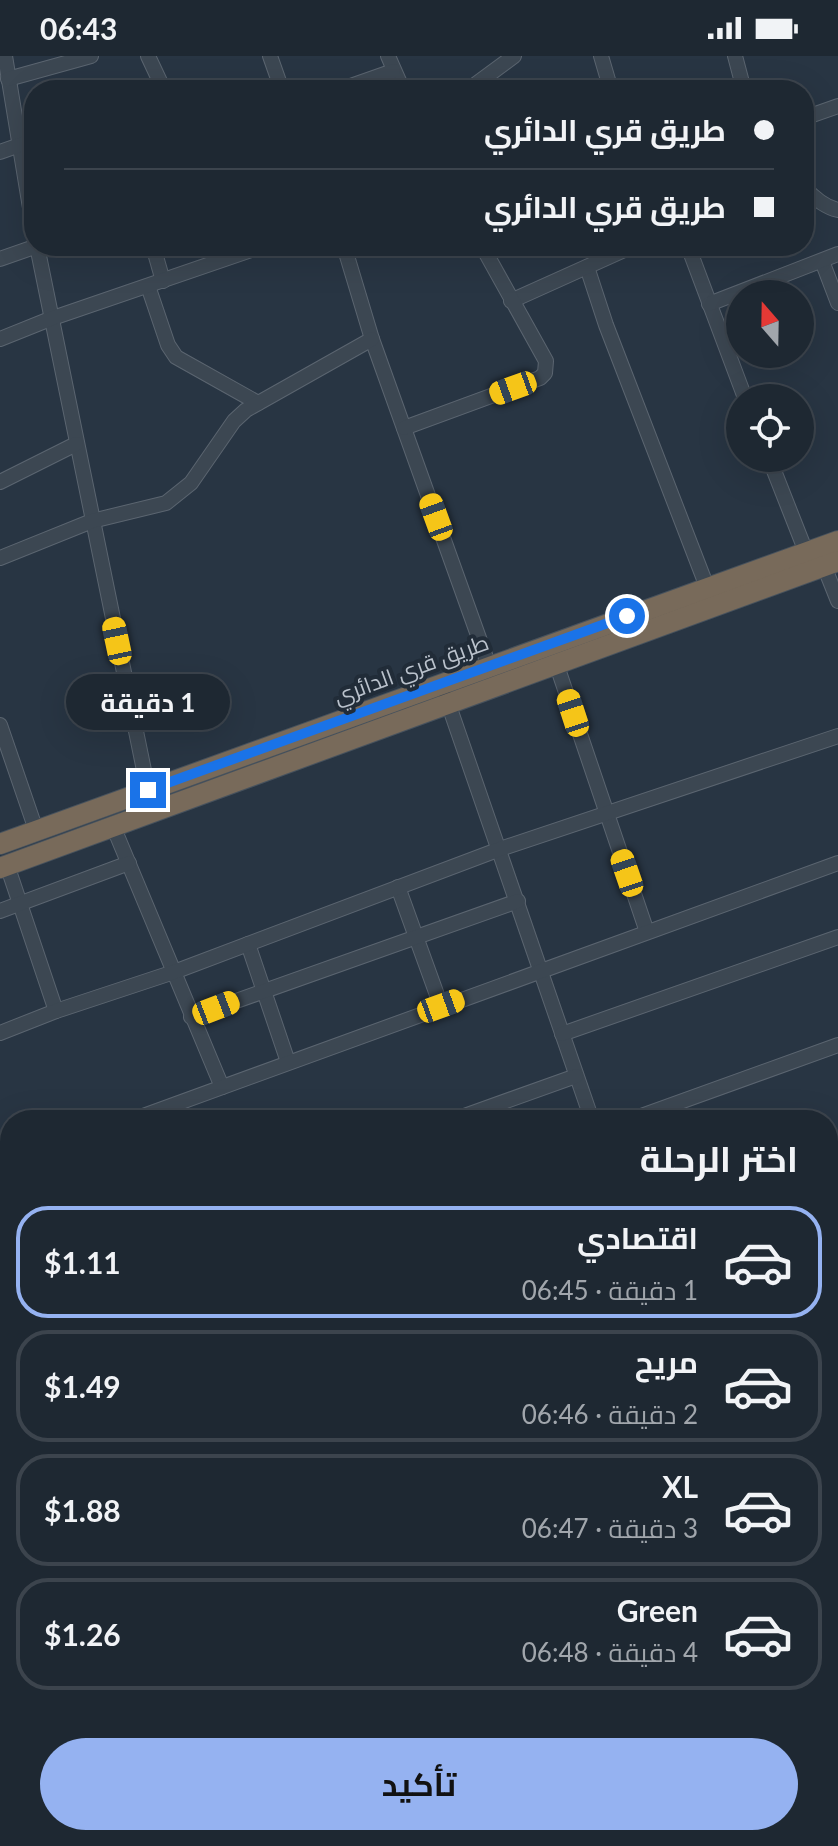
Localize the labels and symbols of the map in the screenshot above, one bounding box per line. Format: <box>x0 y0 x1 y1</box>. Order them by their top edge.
north arrow <box>726 280 814 368</box>
car <box>486 369 540 407</box>
car <box>417 490 455 544</box>
route start <box>609 598 645 634</box>
car <box>100 615 134 667</box>
street label: طريق قري الدائري <box>330 628 493 713</box>
callout: 1 دقيقة <box>66 674 230 730</box>
car <box>554 686 592 740</box>
route end <box>130 772 166 808</box>
car <box>608 846 646 900</box>
car <box>414 987 468 1025</box>
car <box>189 988 243 1028</box>

